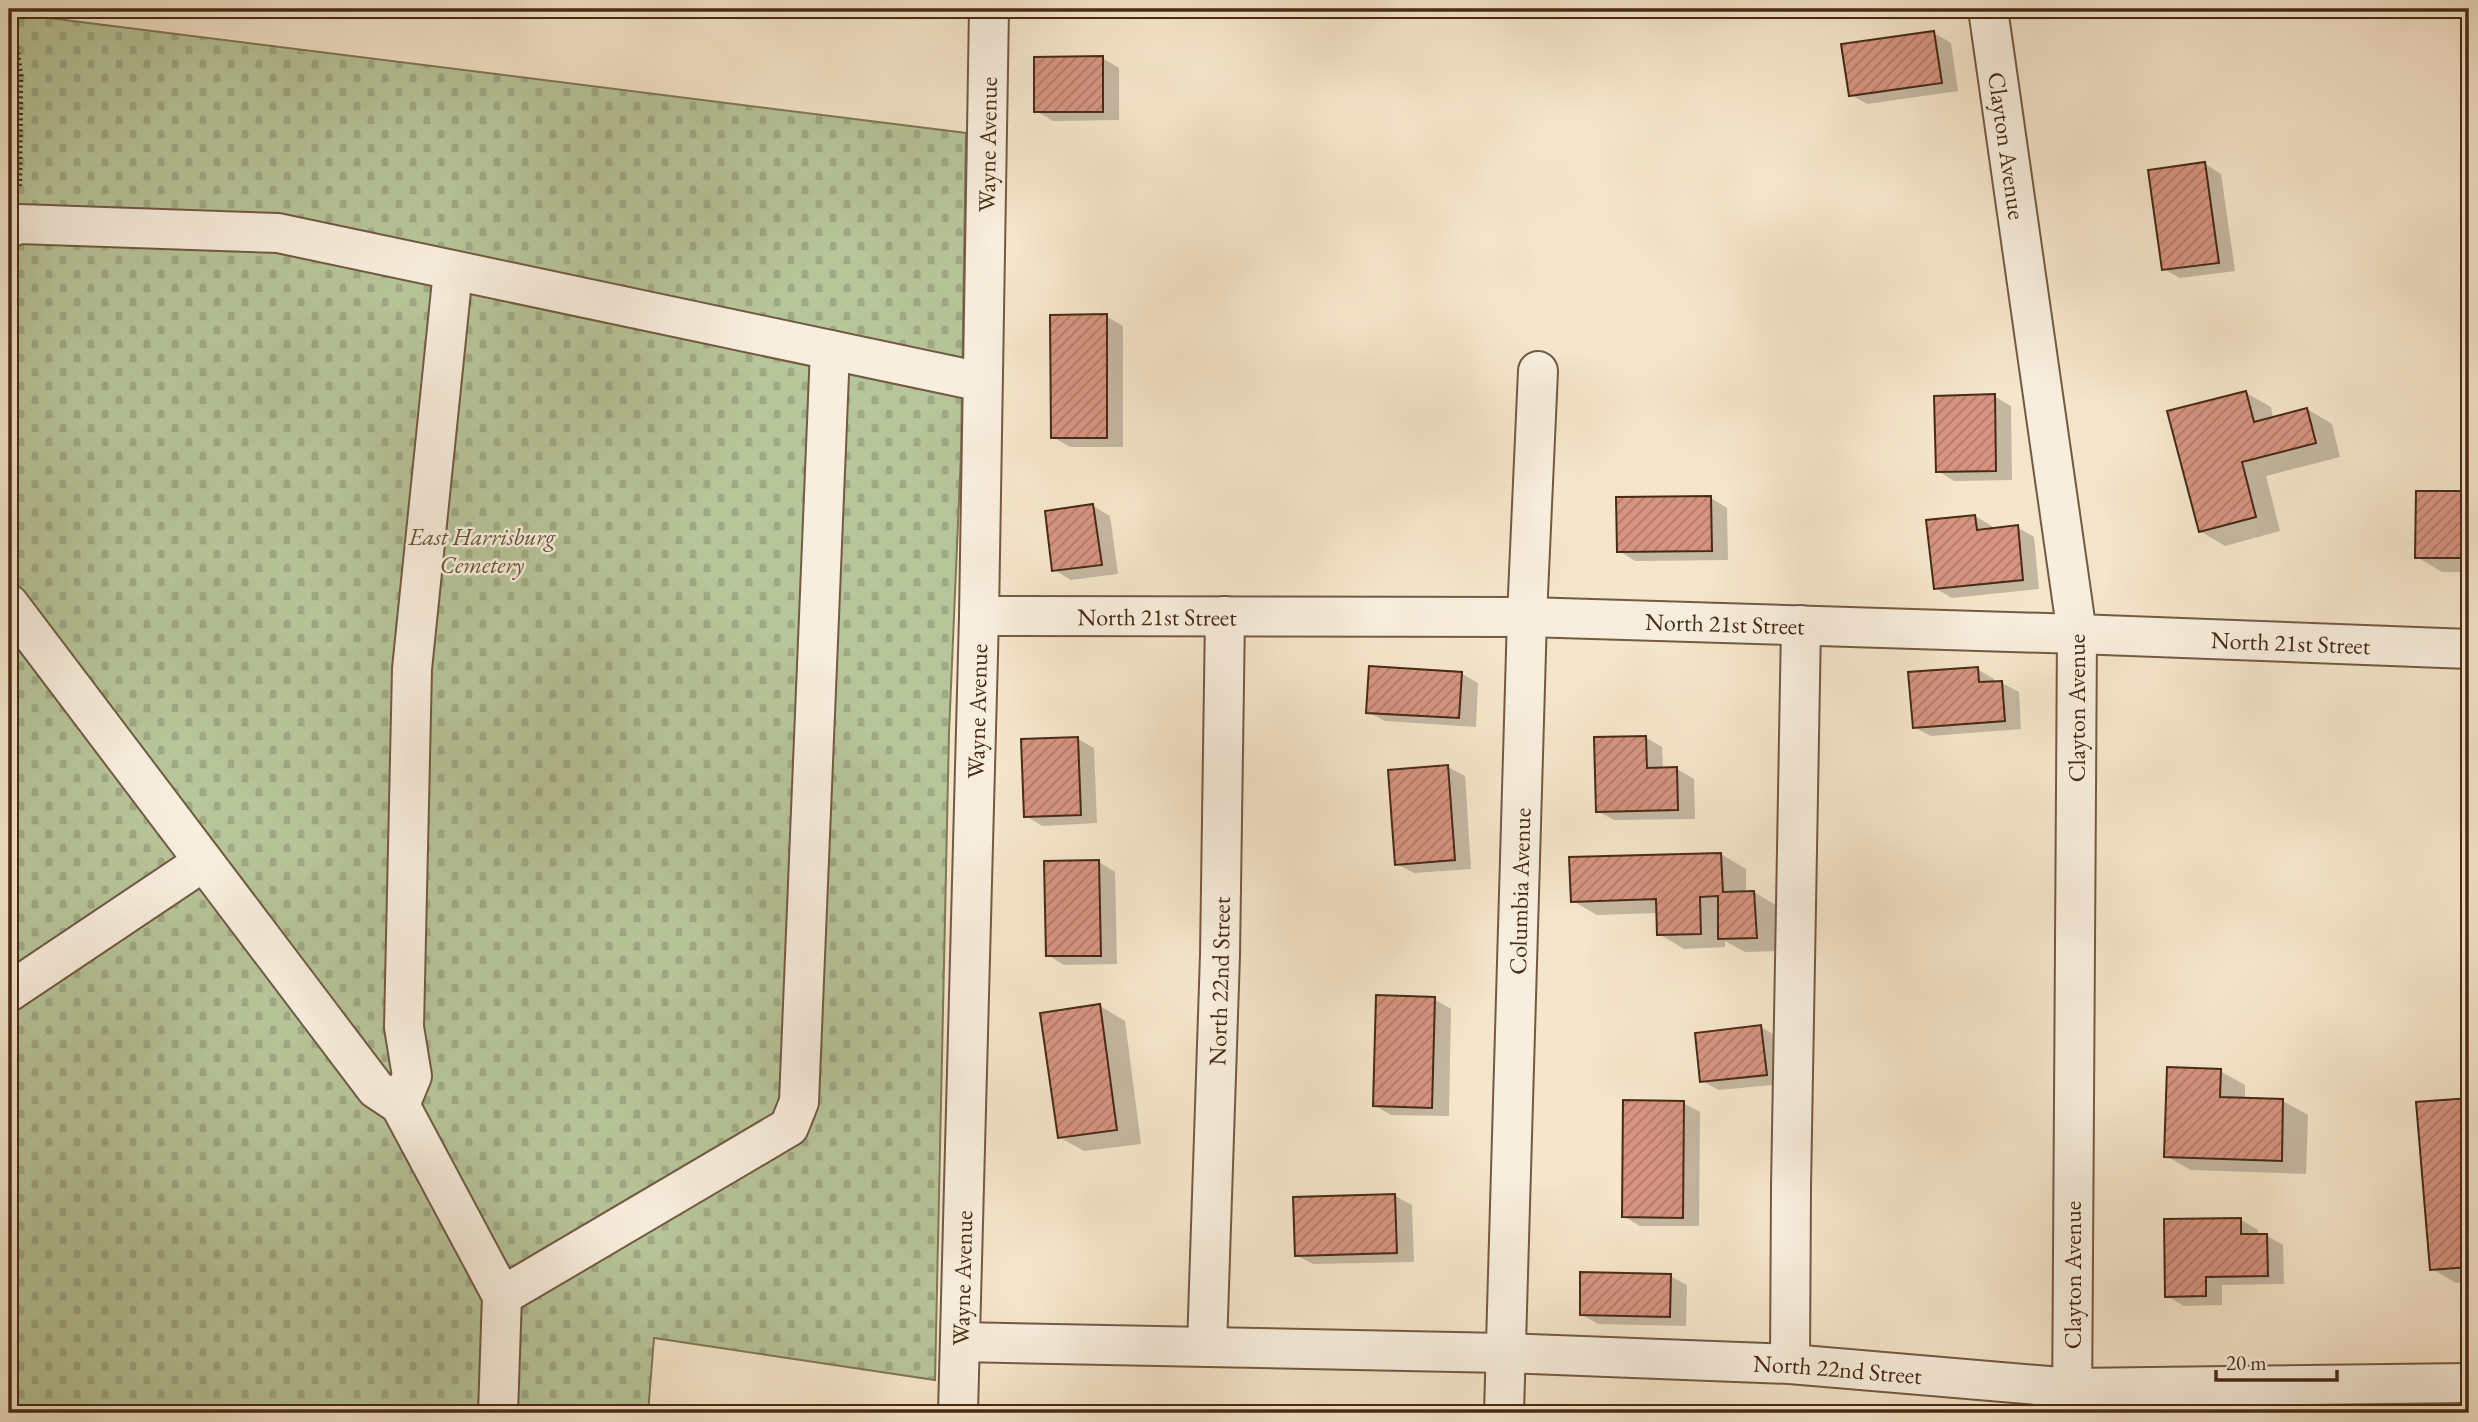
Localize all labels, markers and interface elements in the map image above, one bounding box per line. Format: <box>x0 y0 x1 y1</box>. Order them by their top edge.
street label: Clayton Avenue <box>1982 70 2033 221</box>
street label: Wayne Avenue <box>970 76 1003 212</box>
park label: East Harrisburg Cemetery <box>408 521 556 580</box>
street label: North 21st Street <box>1077 601 1237 632</box>
street label: North 21st Street <box>1645 605 1806 641</box>
street label: North 21st Street <box>2210 624 2371 661</box>
street label: Clayton Avenue <box>2061 634 2092 782</box>
street label: Wayne Avenue <box>959 643 994 779</box>
street label: Columbia Avenue <box>1501 807 1537 975</box>
street label: North 22nd Street <box>1201 896 1236 1066</box>
street label: Clayton Avenue <box>2057 1201 2088 1349</box>
street label: Wayne Avenue <box>944 1210 979 1346</box>
scale bar <box>2216 1338 2336 1382</box>
street label: North 22nd Street <box>1753 1347 1924 1391</box>
text: 20 m <box>2226 1349 2267 1376</box>

